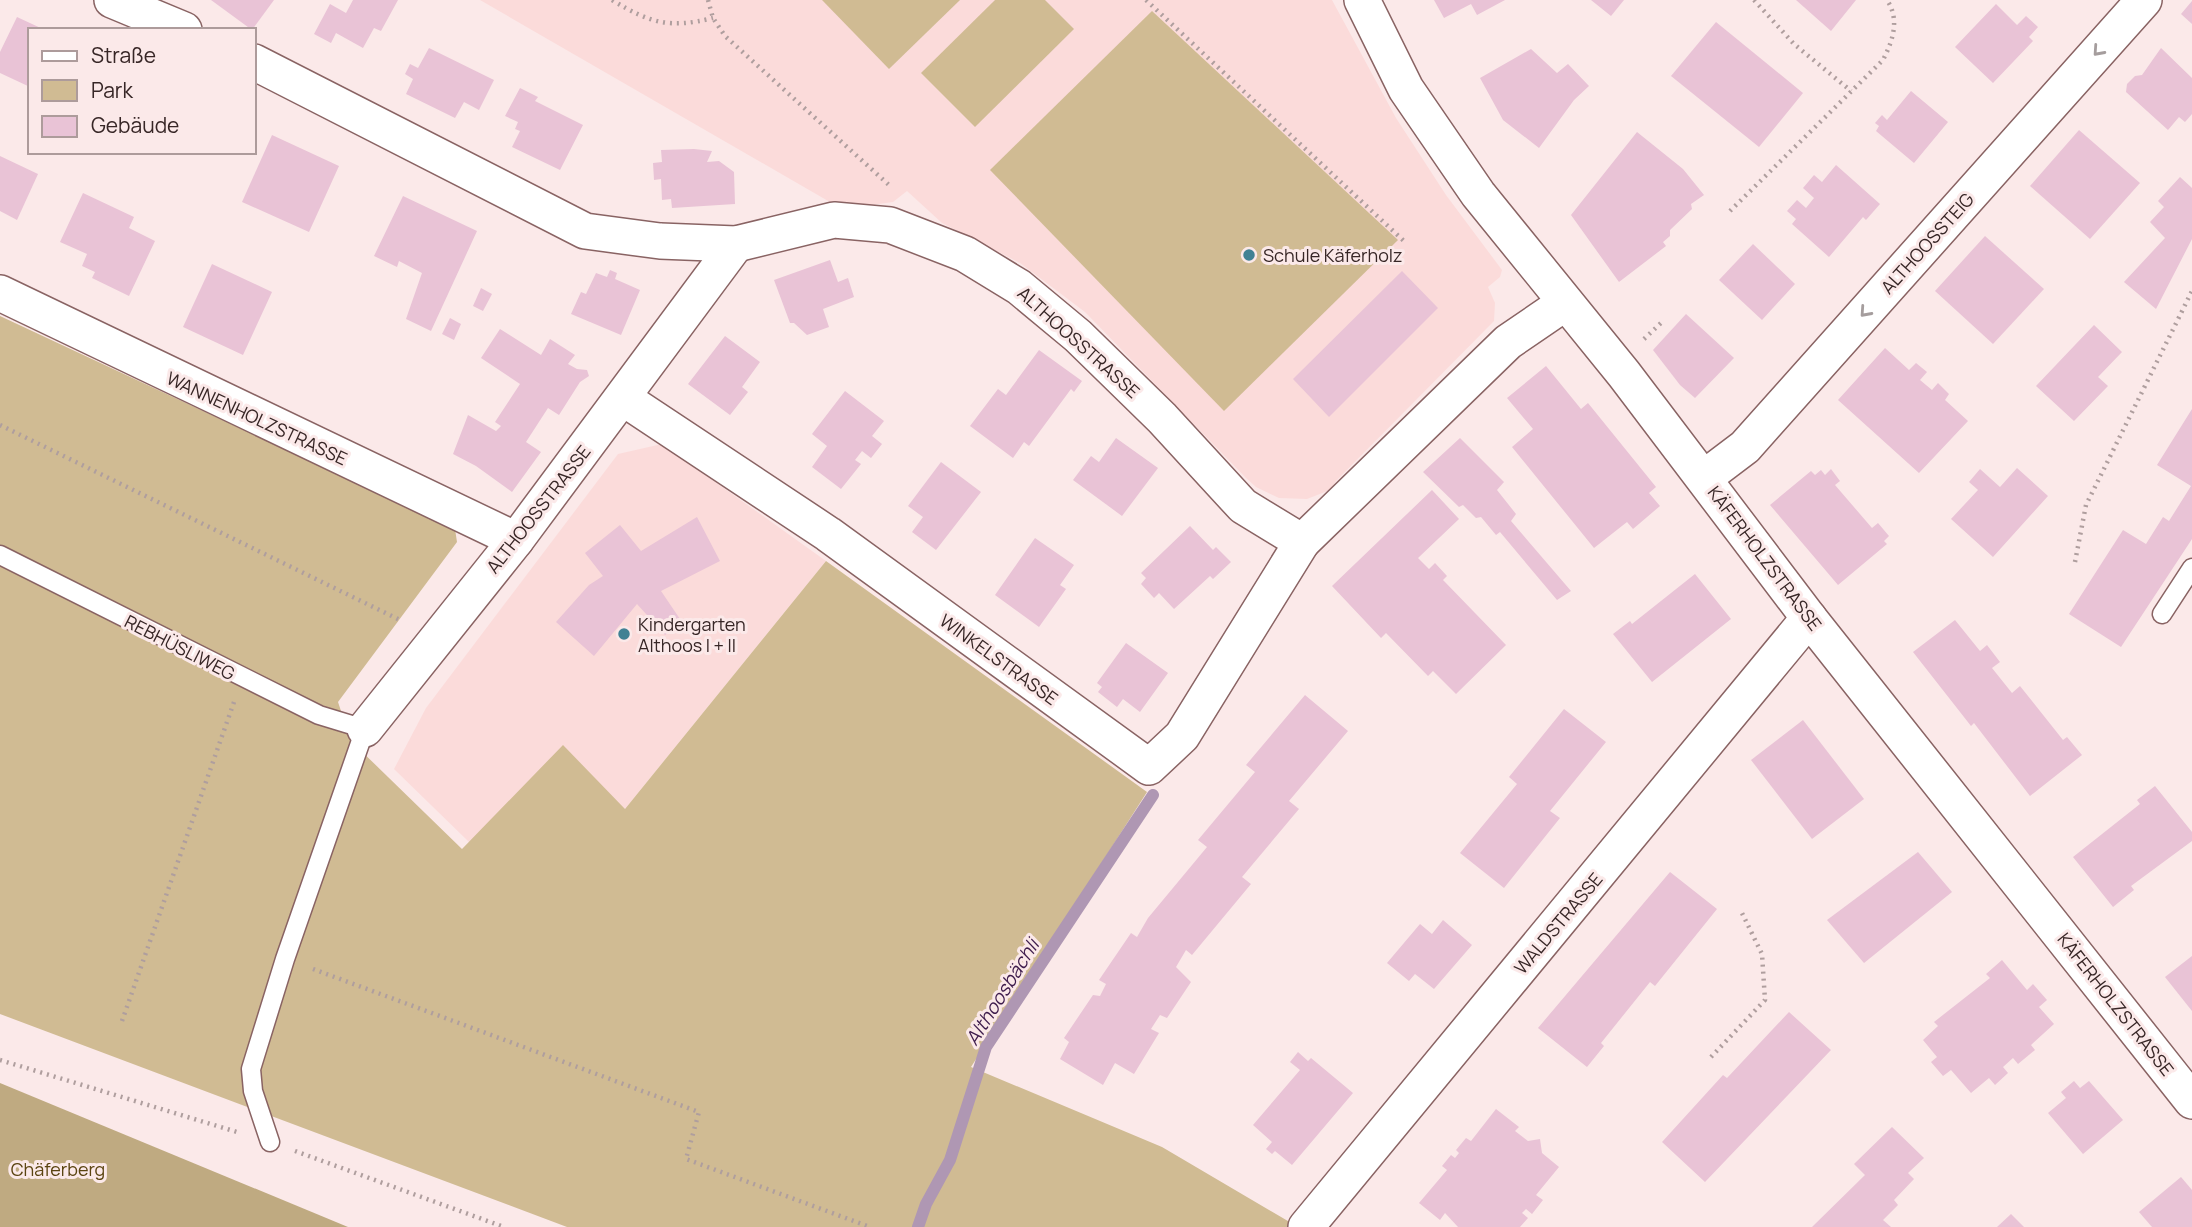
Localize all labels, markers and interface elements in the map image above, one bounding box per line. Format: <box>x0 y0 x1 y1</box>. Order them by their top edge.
legend <box>28 28 256 154</box>
text: Straße <box>91 41 156 69</box>
one-way arrow <box>2094 43 2106 56</box>
text: Park <box>91 76 133 104</box>
text: Gebäude <box>91 111 179 139</box>
street label: ALTHOOSSTEIG <box>1875 187 1979 299</box>
place label: Schule Käferholz <box>1263 243 1403 267</box>
marker: Schule Käferholz <box>1241 247 1257 263</box>
street label: ALTHOOSSTRASSE <box>1013 281 1145 403</box>
one-way arrow <box>1861 304 1873 317</box>
street label: WANNENHOLZSTRASSE <box>163 366 351 470</box>
street label: ALTHOOSSTRASSE <box>480 440 596 578</box>
street label: KÄFERHOLZSTRASSE <box>1703 481 1827 635</box>
street label: WINKELSTRASSE <box>935 608 1063 710</box>
street label: REBHÜSLIWEG <box>121 609 240 685</box>
place label: Kindergarten Althoos I + II <box>638 612 746 657</box>
marker: Kindergarten Althoos I + II <box>616 626 632 642</box>
street label: WALDSTRASSE <box>1509 867 1607 979</box>
street label: KÄFERHOLZSTRASSE <box>2053 928 2179 1080</box>
water label: Althoosbächli <box>959 932 1046 1050</box>
park label: Chäferberg <box>11 1157 105 1181</box>

